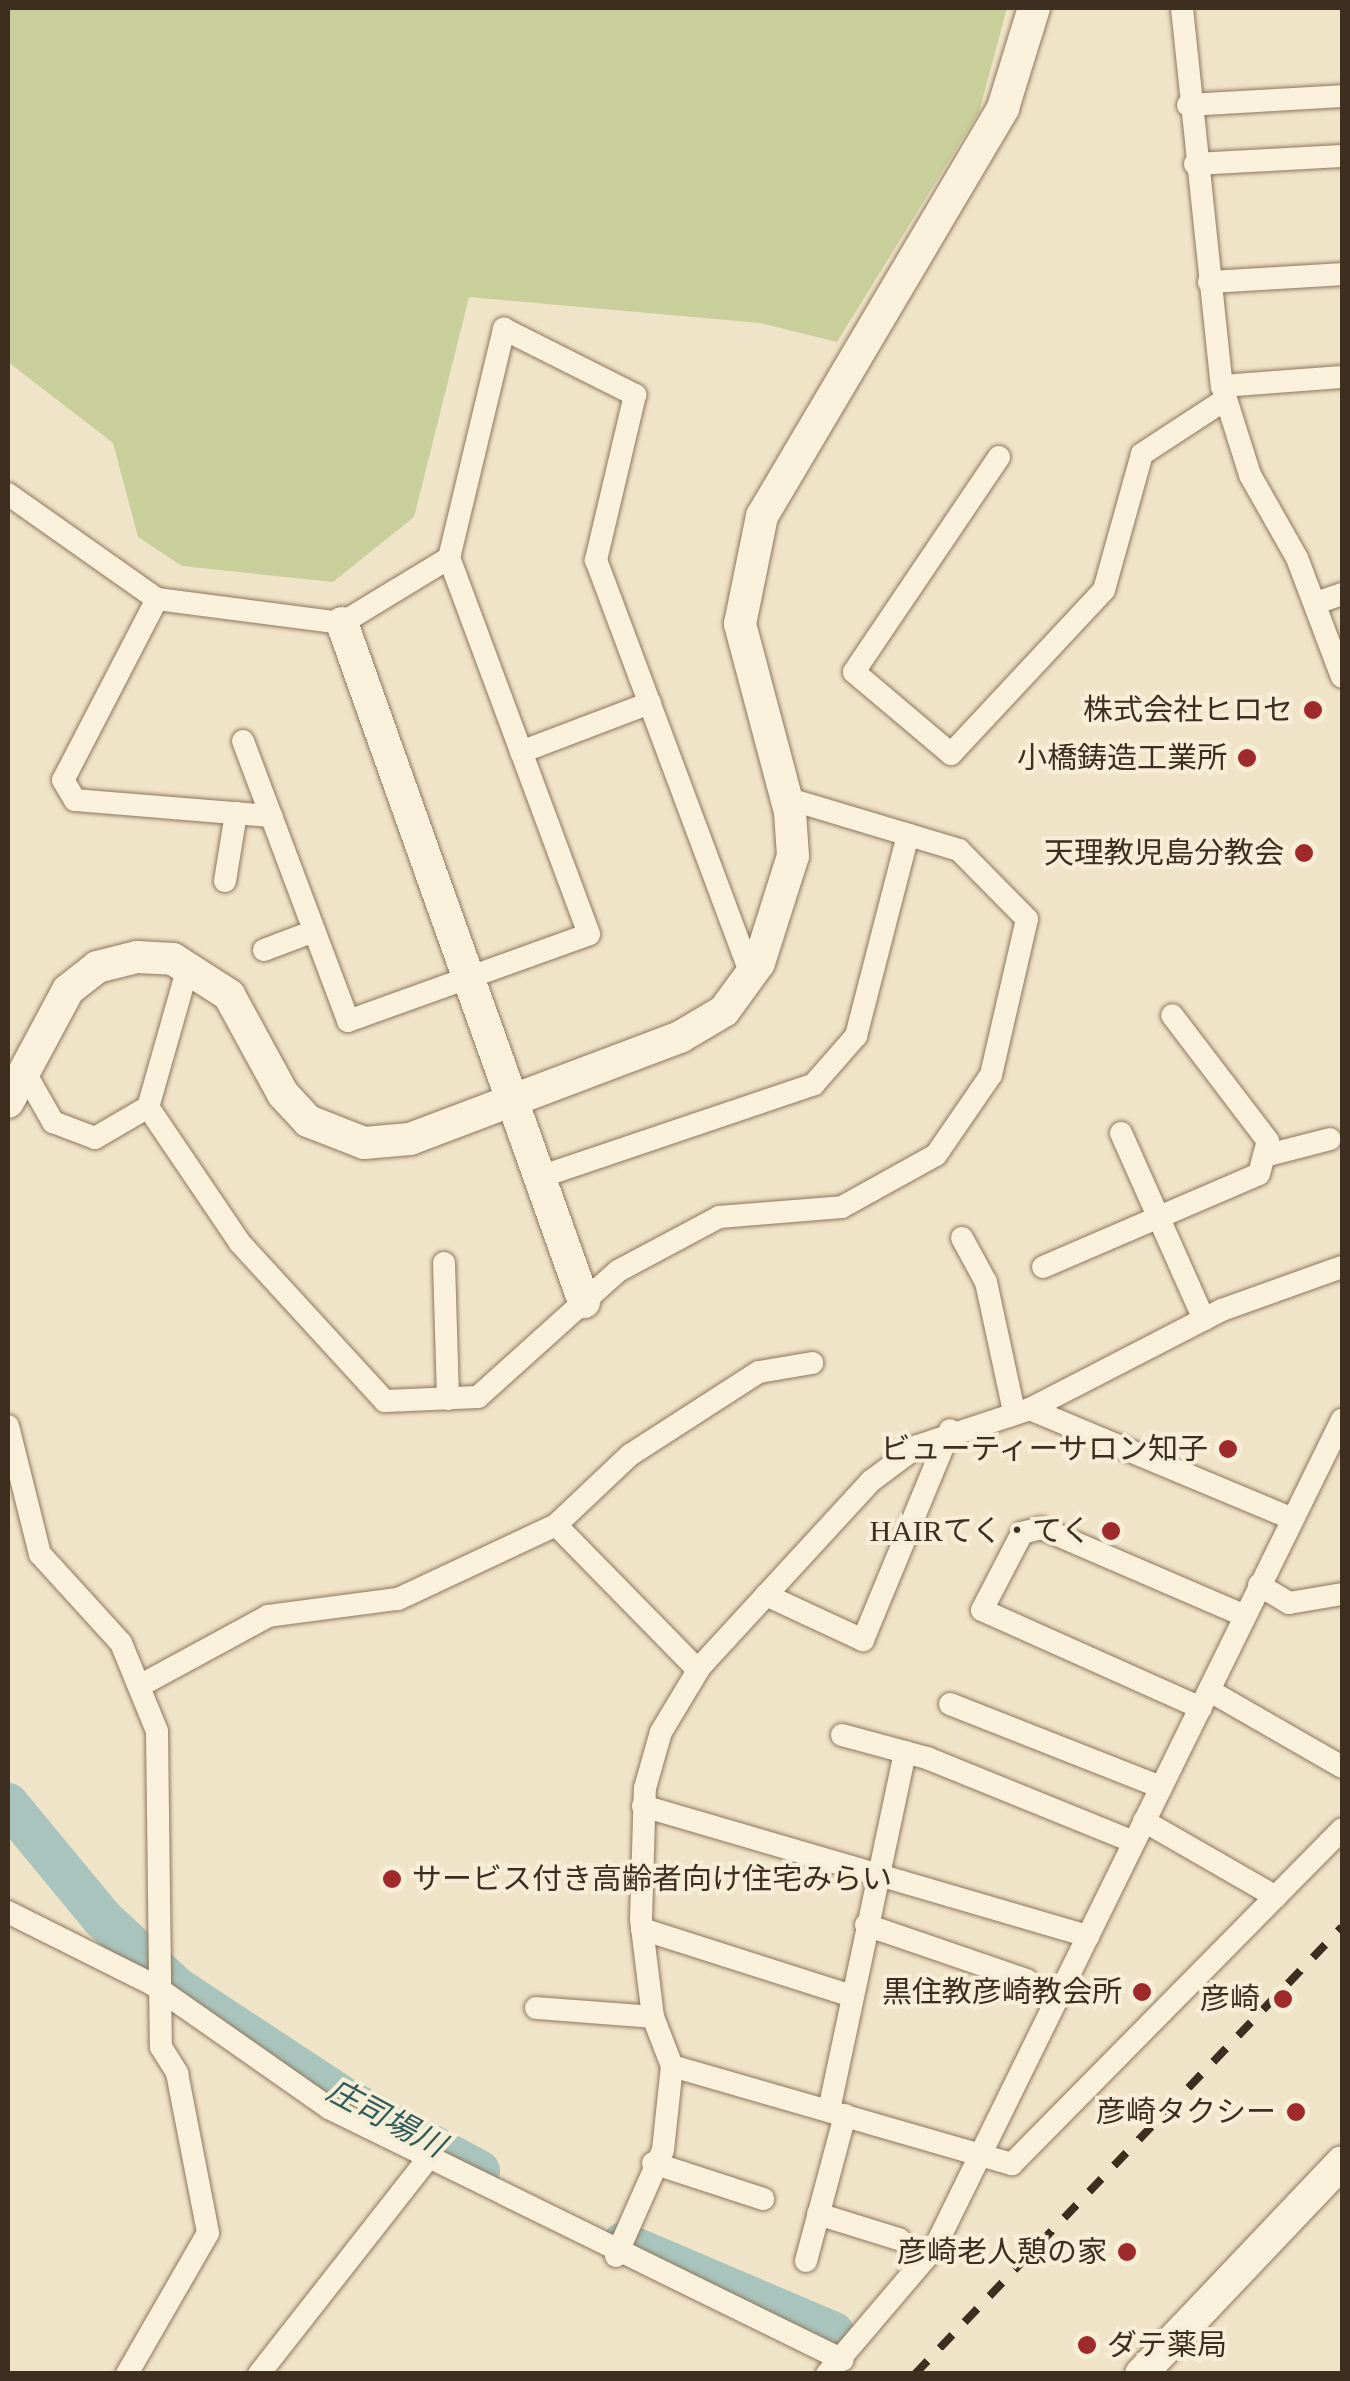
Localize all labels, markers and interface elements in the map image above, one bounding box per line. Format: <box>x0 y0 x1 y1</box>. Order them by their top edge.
place label: 株式会社ヒロセ <box>1083 692 1293 728</box>
marker: 株式会社ヒロセ <box>1302 699 1324 721</box>
place label: 小橋鋳造工業所 <box>1017 740 1227 776</box>
marker: 小橋鋳造工業所 <box>1236 747 1258 769</box>
place label: 天理教児島分教会 <box>1044 835 1284 871</box>
marker: 天理教児島分教会 <box>1293 842 1315 864</box>
place label: ビューティーサロン知子 <box>878 1431 1208 1467</box>
marker: ビューティーサロン知子 <box>1217 1438 1239 1460</box>
place label: HAIRてく・てく <box>868 1513 1091 1549</box>
marker: HAIRてく・てく <box>1100 1520 1122 1542</box>
place label: サービス付き高齢者向け住宅みらい <box>412 1861 892 1897</box>
marker: サービス付き高齢者向け住宅みらい <box>381 1868 403 1890</box>
place label: 黒住教彦崎教会所 <box>882 1974 1122 2010</box>
marker: 黒住教彦崎教会所 <box>1131 1981 1153 2003</box>
place label: 彦崎 <box>1200 1981 1260 2017</box>
marker: 彦崎 <box>1270 1986 1296 2012</box>
water label: 庄司場川 <box>320 2071 452 2165</box>
place label: 彦崎タクシー <box>1096 2094 1276 2130</box>
marker: 彦崎タクシー <box>1285 2101 1307 2123</box>
place label: 彦崎老人憩の家 <box>897 2234 1107 2270</box>
marker: 彦崎老人憩の家 <box>1116 2241 1138 2263</box>
place label: ダテ薬局 <box>1107 2327 1227 2363</box>
marker: ダテ薬局 <box>1076 2334 1098 2356</box>

